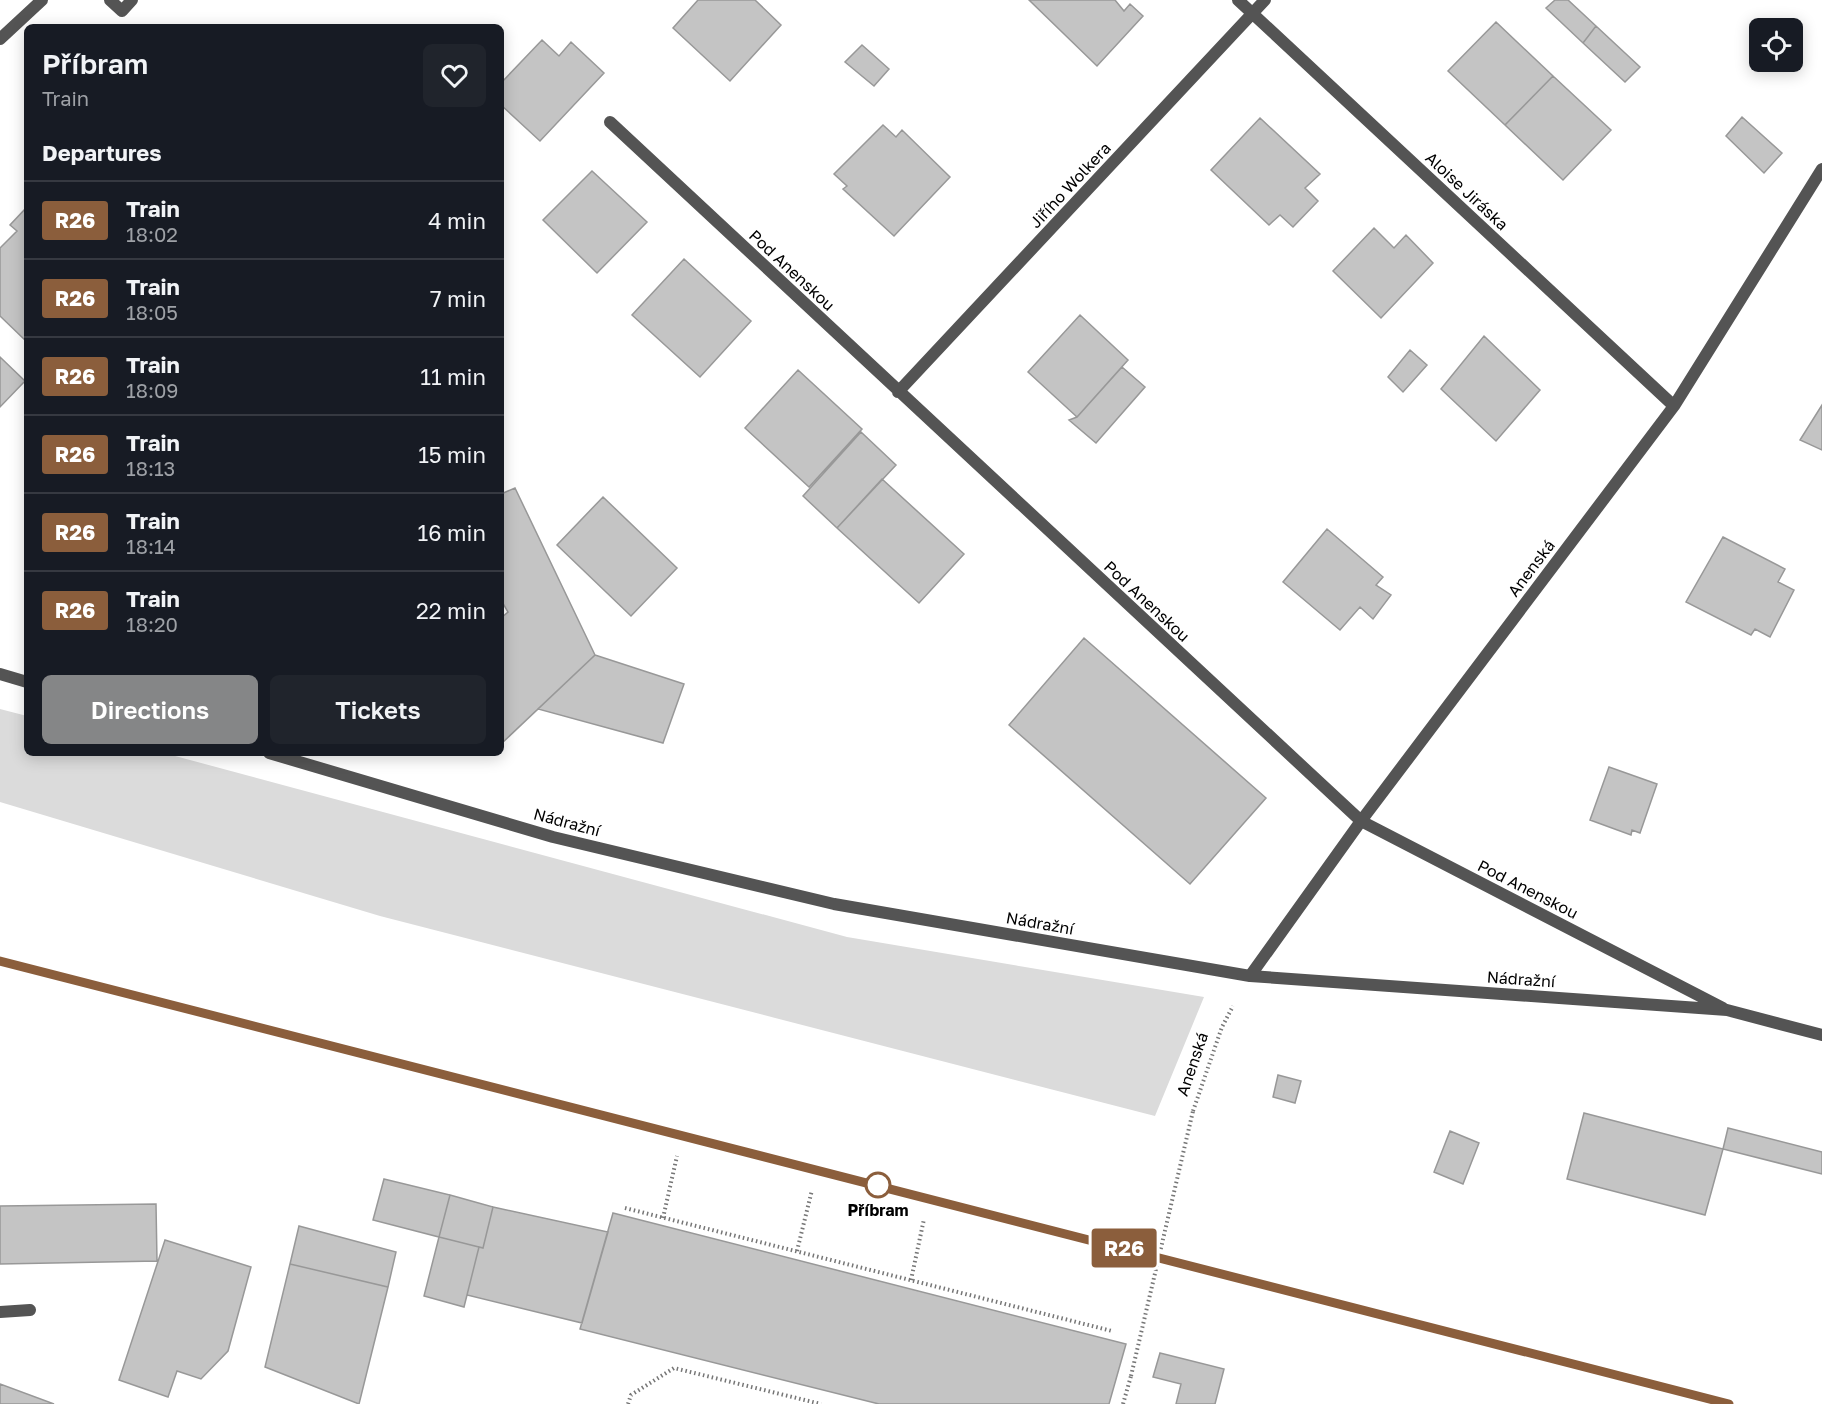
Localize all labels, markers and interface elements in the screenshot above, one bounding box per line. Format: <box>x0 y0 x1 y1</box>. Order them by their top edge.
map controls <box>1749 18 1803 72</box>
button: locate <box>1749 18 1803 72</box>
button: heart <box>423 44 486 107</box>
text: Příbram <box>42 47 148 80</box>
text: Train <box>42 86 89 110</box>
street label: Jiřího Wolkera <box>1025 138 1115 232</box>
text: Departures <box>42 139 161 166</box>
street label: Aloise Jiráska <box>1422 148 1512 234</box>
text: Train <box>126 195 180 222</box>
text: R26 <box>55 207 95 233</box>
text: 4 min <box>428 207 486 234</box>
text: 18:02 <box>126 222 178 246</box>
street label: Pod Anenskou <box>745 225 839 315</box>
text: Train <box>126 273 180 300</box>
text: R26 <box>55 285 95 311</box>
text: 7 min <box>430 285 486 312</box>
text: 18:05 <box>126 300 178 324</box>
text: Train <box>126 351 180 378</box>
text: R26 <box>55 363 95 389</box>
text: 11 min <box>420 363 486 390</box>
text: 18:09 <box>126 378 178 402</box>
text: Train <box>126 429 180 456</box>
text: R26 <box>55 441 95 467</box>
text: 15 min <box>418 441 486 468</box>
text: 18:13 <box>126 456 175 480</box>
text: Train <box>126 507 180 534</box>
text: R26 <box>55 519 95 545</box>
text: 16 min <box>418 519 486 546</box>
text: 18:14 <box>126 534 176 558</box>
street label: Anenská <box>1503 536 1559 600</box>
street label: Pod Anenskou <box>1100 556 1194 646</box>
text: Train <box>126 585 180 612</box>
text: R26 <box>55 597 95 623</box>
text: 22 min <box>416 597 486 624</box>
text: 18:20 <box>126 612 178 636</box>
button: Directions <box>42 675 258 744</box>
button: Tickets <box>270 675 486 744</box>
street label: Nádražní <box>531 803 604 841</box>
street label: Pod Anenskou <box>1474 855 1582 923</box>
street label: Nádražní <box>1005 907 1077 939</box>
street label: Nádražní <box>1486 967 1558 991</box>
street label: Anenská <box>1172 1029 1212 1099</box>
marker: Příbram <box>865 1172 891 1198</box>
place label: Příbram <box>847 1200 909 1220</box>
line badge: R26 <box>1090 1228 1158 1268</box>
text: R26 <box>1104 1235 1144 1261</box>

